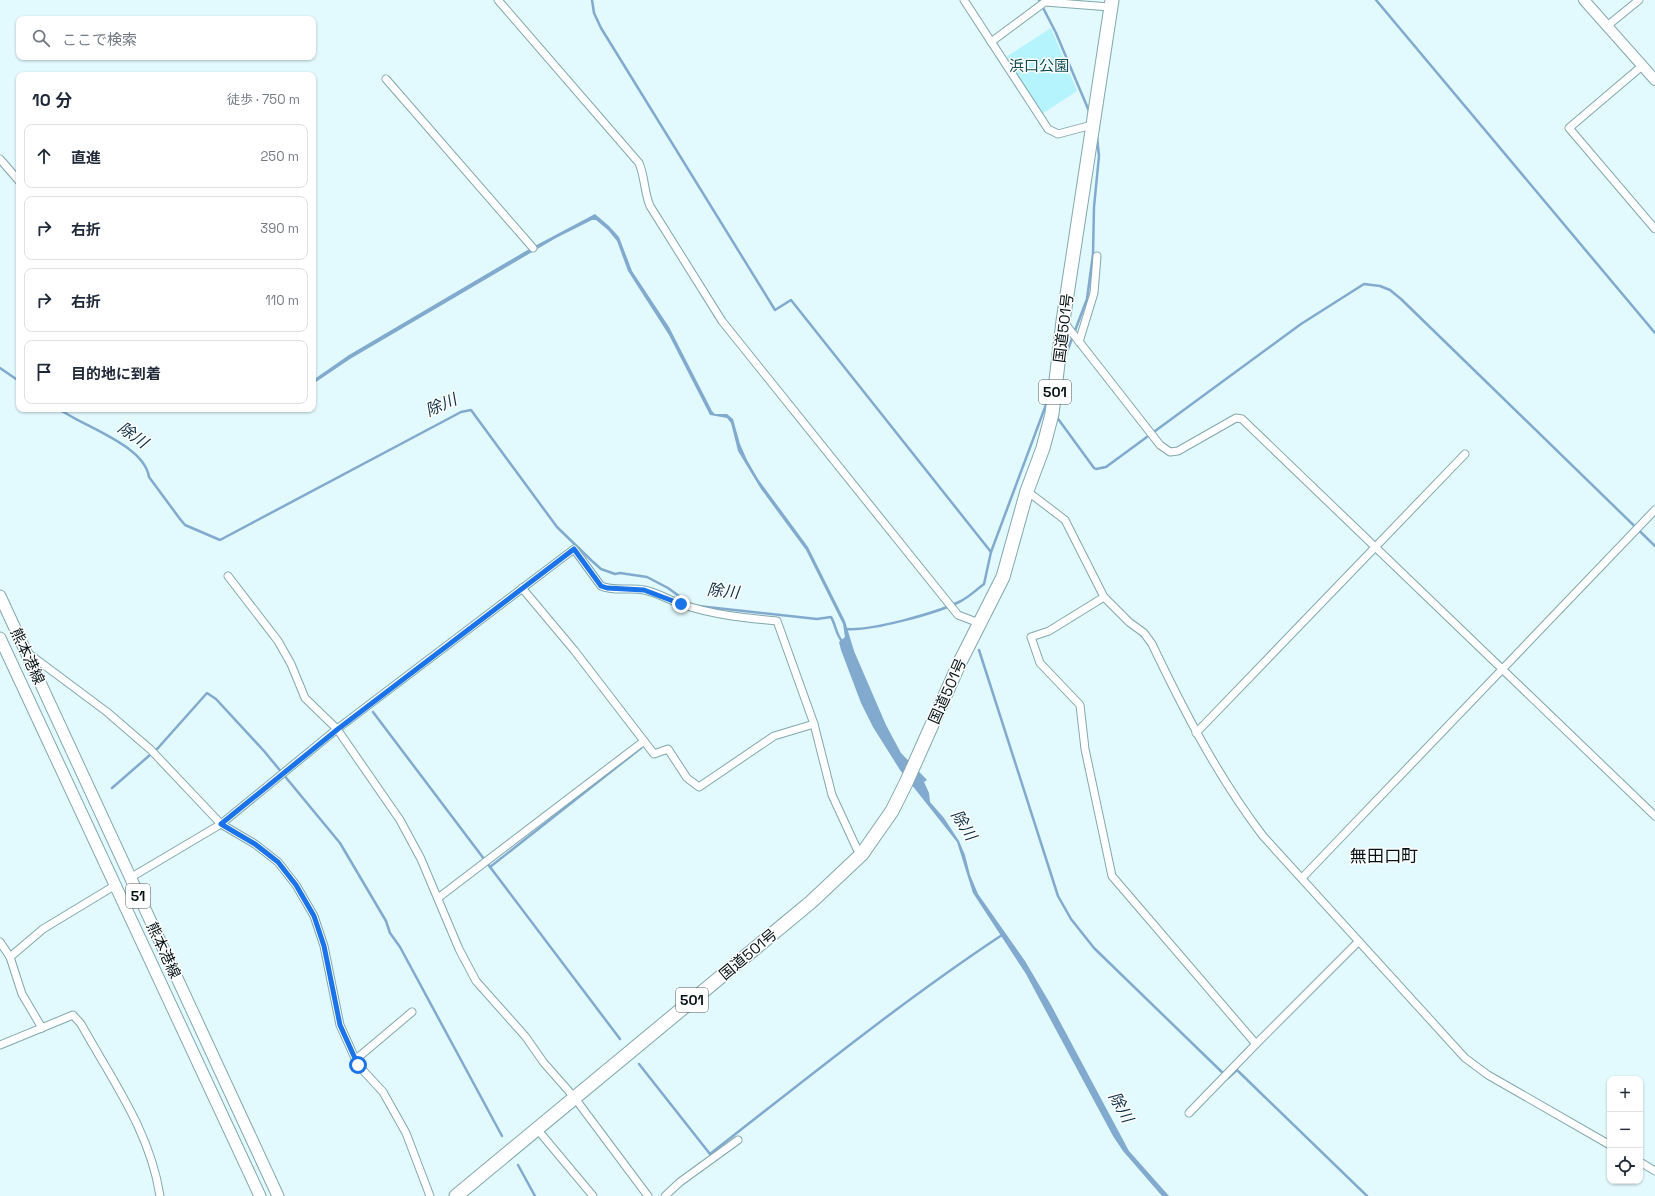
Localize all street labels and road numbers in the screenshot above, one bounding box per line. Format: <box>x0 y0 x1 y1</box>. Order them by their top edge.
street label: 国道501号 <box>1049 292 1077 364</box>
road number: 501 <box>1039 380 1071 404</box>
street label: 熊本港線 <box>7 625 49 687</box>
street label: 国道501号 <box>924 655 970 727</box>
road number: 51 <box>126 884 150 908</box>
street label: 熊本港線 <box>143 919 185 981</box>
street label: 国道501号 <box>715 924 781 984</box>
road number: 501 <box>676 988 708 1012</box>

